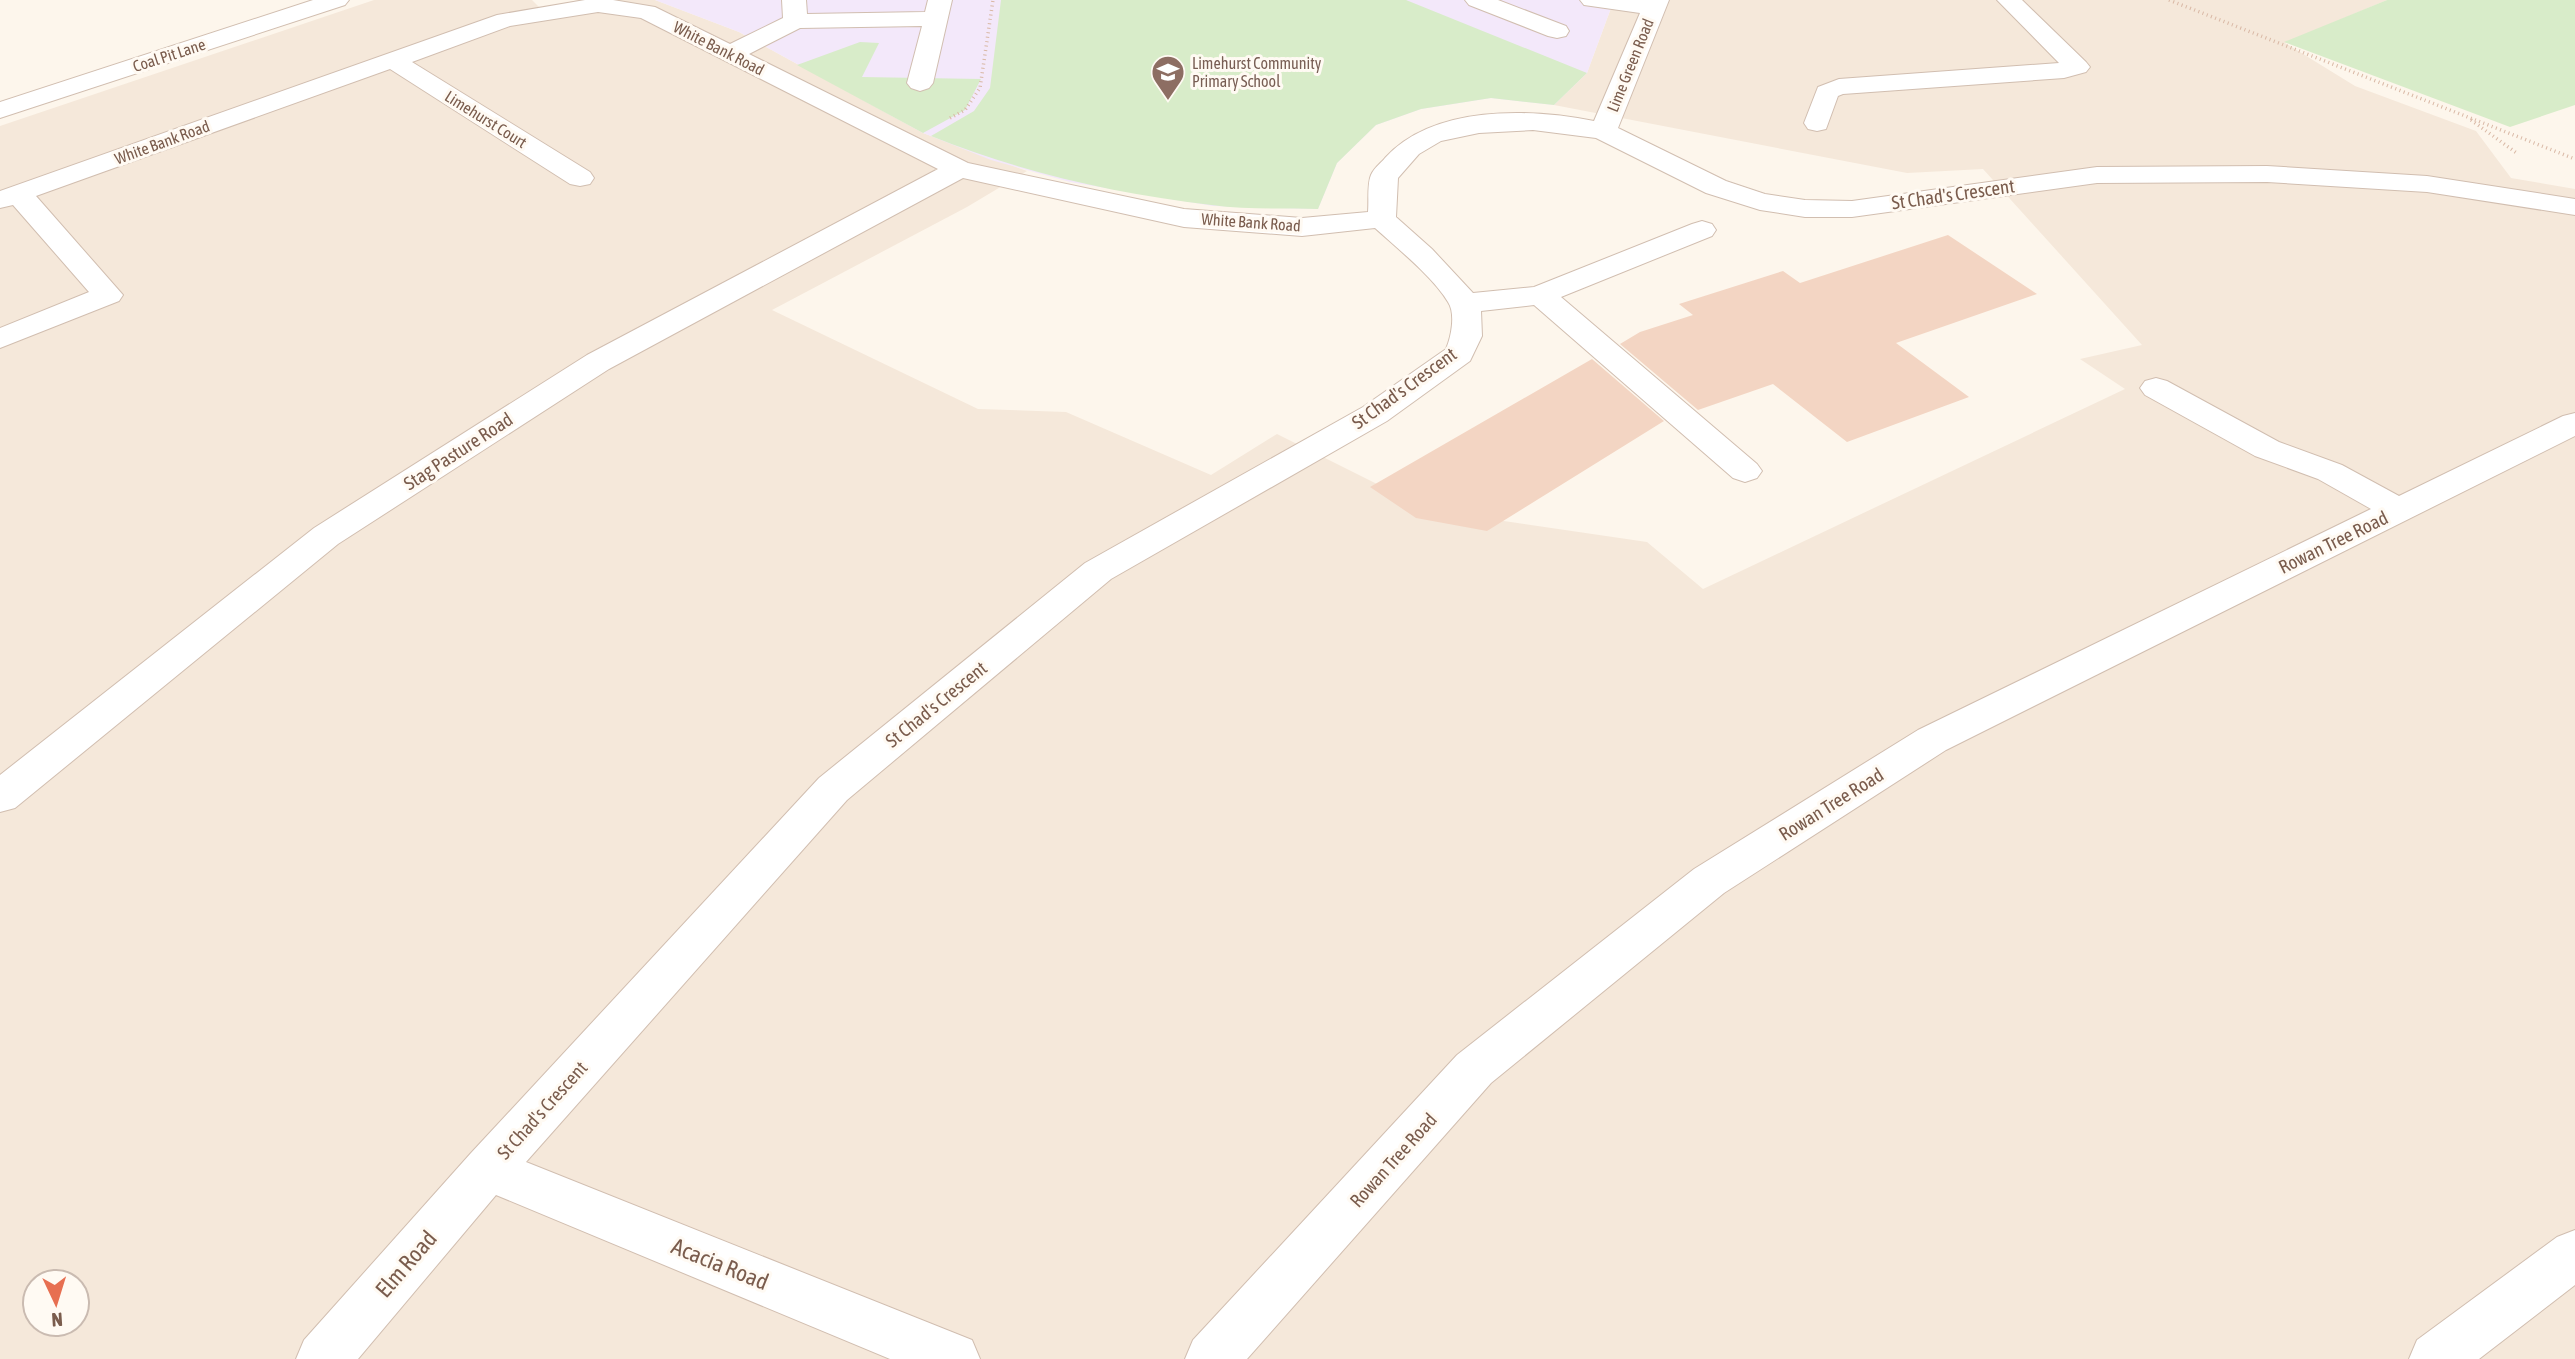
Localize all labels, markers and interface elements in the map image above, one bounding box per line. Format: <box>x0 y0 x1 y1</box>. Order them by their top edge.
street label: Lime Green Road <box>1603 16 1657 114</box>
street label: White Bank Road <box>671 17 767 79</box>
street label: Coal Pit Lane <box>130 35 208 75</box>
school or university icon: Limehurst Community Primary School <box>1149 53 1187 102</box>
place label: Limehurst Community Primary School <box>1192 54 1322 91</box>
street label: Limehurst Court <box>442 87 531 151</box>
street label: White Bank Road <box>112 117 212 167</box>
street label: St Chad's Crescent <box>1890 174 2016 214</box>
street label: White Bank Road <box>1201 210 1301 234</box>
street label: St Chad's Crescent <box>1347 343 1461 433</box>
street label: Stag Pasture Road <box>399 408 517 494</box>
street label: Rowan Tree Road <box>2275 506 2391 578</box>
street label: St Chad's Crescent <box>881 656 991 752</box>
street label: Rowan Tree Road <box>1775 763 1887 845</box>
street label: St Chad's Crescent <box>492 1057 592 1163</box>
street label: Rowan Tree Road <box>1345 1108 1441 1212</box>
street label: Elm Road <box>370 1225 442 1303</box>
street label: Acacia Road <box>668 1233 772 1295</box>
north arrow <box>21 1268 91 1338</box>
text: N <box>51 1309 64 1331</box>

